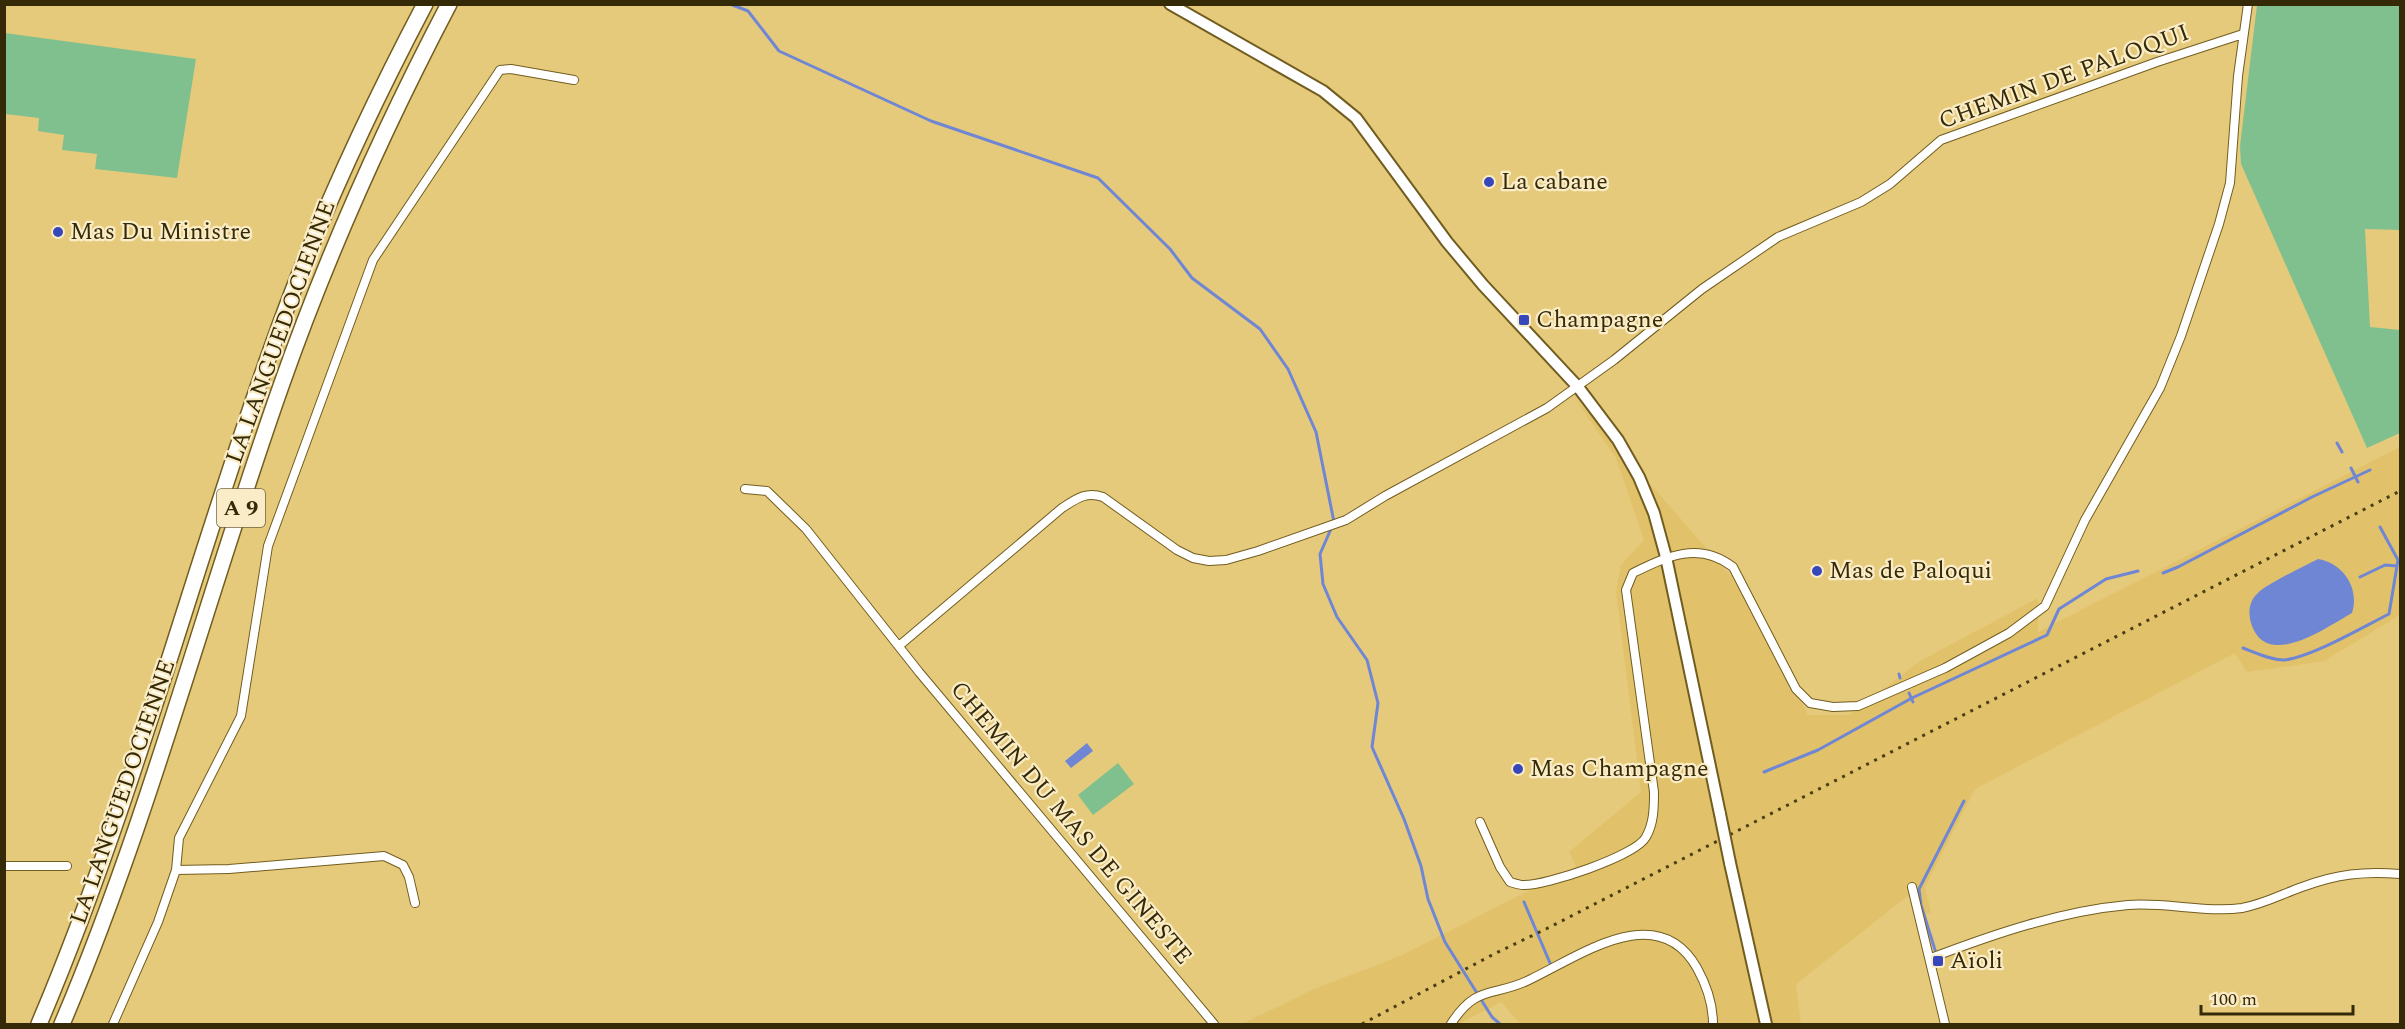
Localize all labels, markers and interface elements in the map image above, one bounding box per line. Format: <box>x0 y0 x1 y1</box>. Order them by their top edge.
street label: CHEMIN DE PALOQUI <box>1934 15 2194 139</box>
place label: La cabane <box>1501 164 1608 200</box>
marker: La cabane <box>1482 175 1496 189</box>
street label: LA LANGUEDOCIENNE <box>217 195 345 469</box>
place label: Mas Du Ministre <box>70 214 251 250</box>
marker: Mas Du Ministre <box>51 225 65 239</box>
place label: Champagne <box>1536 302 1663 338</box>
marker: Champagne <box>1517 313 1531 327</box>
road number: A 9 <box>217 489 265 527</box>
place label: Mas de Paloqui <box>1829 553 1992 589</box>
marker: Mas de Paloqui <box>1810 564 1824 578</box>
street label: LA LANGUEDOCIENNE <box>61 655 185 929</box>
street label: CHEMIN DU MAS DE GINESTE <box>941 673 1201 973</box>
place label: Mas Champagne <box>1530 751 1709 787</box>
marker: Mas Champagne <box>1511 762 1525 776</box>
place label: Aïoli <box>1950 943 2003 979</box>
marker: Aïoli <box>1931 954 1945 968</box>
scale bar <box>2201 978 2352 1016</box>
text: 100 m <box>2210 986 2257 1013</box>

